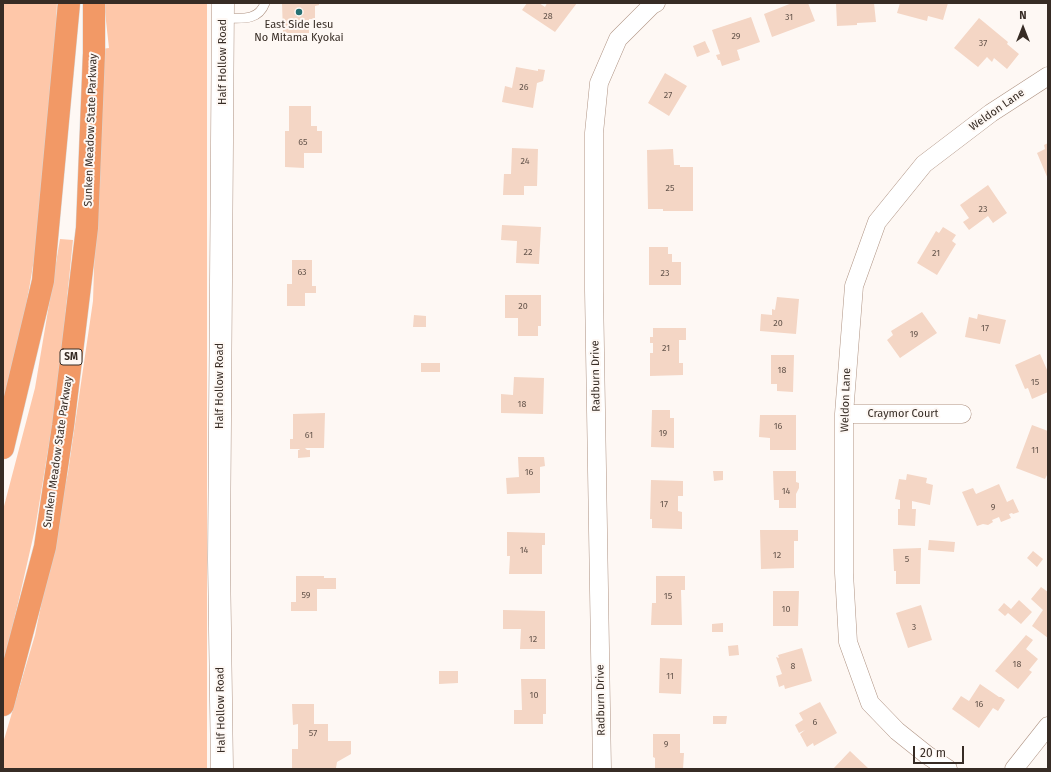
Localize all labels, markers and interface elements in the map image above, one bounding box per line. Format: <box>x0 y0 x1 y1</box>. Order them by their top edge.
marker: East Side Iesu No Mitama Kyokai <box>294 7 304 17</box>
north arrow <box>1003 8 1043 48</box>
text: N <box>1019 9 1027 22</box>
house number: 28 <box>543 11 553 21</box>
house number: 31 <box>785 12 793 22</box>
place label: East Side Iesu No Mitama Kyokai <box>254 18 344 44</box>
street label: Half Hollow Road <box>216 19 230 105</box>
house number: 29 <box>731 31 741 41</box>
house number: 37 <box>979 38 987 48</box>
street label: Sunken Meadow State Parkway <box>82 53 100 207</box>
house number: 26 <box>519 82 529 92</box>
street label: Weldon Lane <box>967 86 1027 134</box>
house number: 27 <box>664 90 672 100</box>
house number: 65 <box>298 137 308 147</box>
house number: 24 <box>521 156 529 166</box>
house number: 25 <box>666 183 674 193</box>
house number: 23 <box>979 204 987 214</box>
house number: 22 <box>524 247 532 257</box>
house number: 21 <box>932 248 940 258</box>
house number: 63 <box>297 267 307 277</box>
house number: 23 <box>661 268 669 278</box>
house number: 20 <box>518 301 528 311</box>
house number: 20 <box>773 318 783 328</box>
house number: 17 <box>981 323 989 333</box>
house number: 19 <box>910 329 918 339</box>
street label: Radburn Drive <box>589 340 603 412</box>
street label: Half Hollow Road <box>213 343 227 429</box>
house number: 21 <box>662 343 670 353</box>
road number: SM <box>60 349 82 365</box>
house number: 18 <box>778 365 786 375</box>
street label: Weldon Lane <box>838 368 854 432</box>
street label: Sunken Meadow State Parkway <box>41 375 75 529</box>
house number: 15 <box>1031 377 1039 387</box>
house number: 18 <box>518 399 526 409</box>
street label: Craymor Court <box>867 407 939 421</box>
house number: 16 <box>774 421 782 431</box>
house number: 19 <box>659 428 667 438</box>
house number: 61 <box>305 430 313 440</box>
house number: 11 <box>1031 445 1039 455</box>
house number: 16 <box>525 467 533 477</box>
house number: 14 <box>782 486 790 496</box>
house number: 17 <box>660 499 668 509</box>
house number: 9 <box>991 502 995 512</box>
house number: 14 <box>520 545 528 555</box>
house number: 12 <box>773 550 781 560</box>
house number: 5 <box>905 554 909 564</box>
house number: 59 <box>301 590 311 600</box>
house number: 15 <box>664 591 672 601</box>
house number: 10 <box>782 604 790 614</box>
house number: 3 <box>912 622 916 632</box>
house number: 12 <box>529 634 537 644</box>
house number: 18 <box>1013 659 1021 669</box>
house number: 8 <box>791 661 795 671</box>
street label: Radburn Drive <box>594 664 608 736</box>
street label: Half Hollow Road <box>214 667 228 753</box>
house number: 11 <box>666 671 674 681</box>
house number: 10 <box>530 690 538 700</box>
house number: 16 <box>975 699 983 709</box>
house number: 6 <box>813 717 817 727</box>
house number: 57 <box>309 728 317 738</box>
scale bar <box>915 738 966 764</box>
house number: 9 <box>664 739 668 749</box>
text: 20 m <box>920 746 946 760</box>

